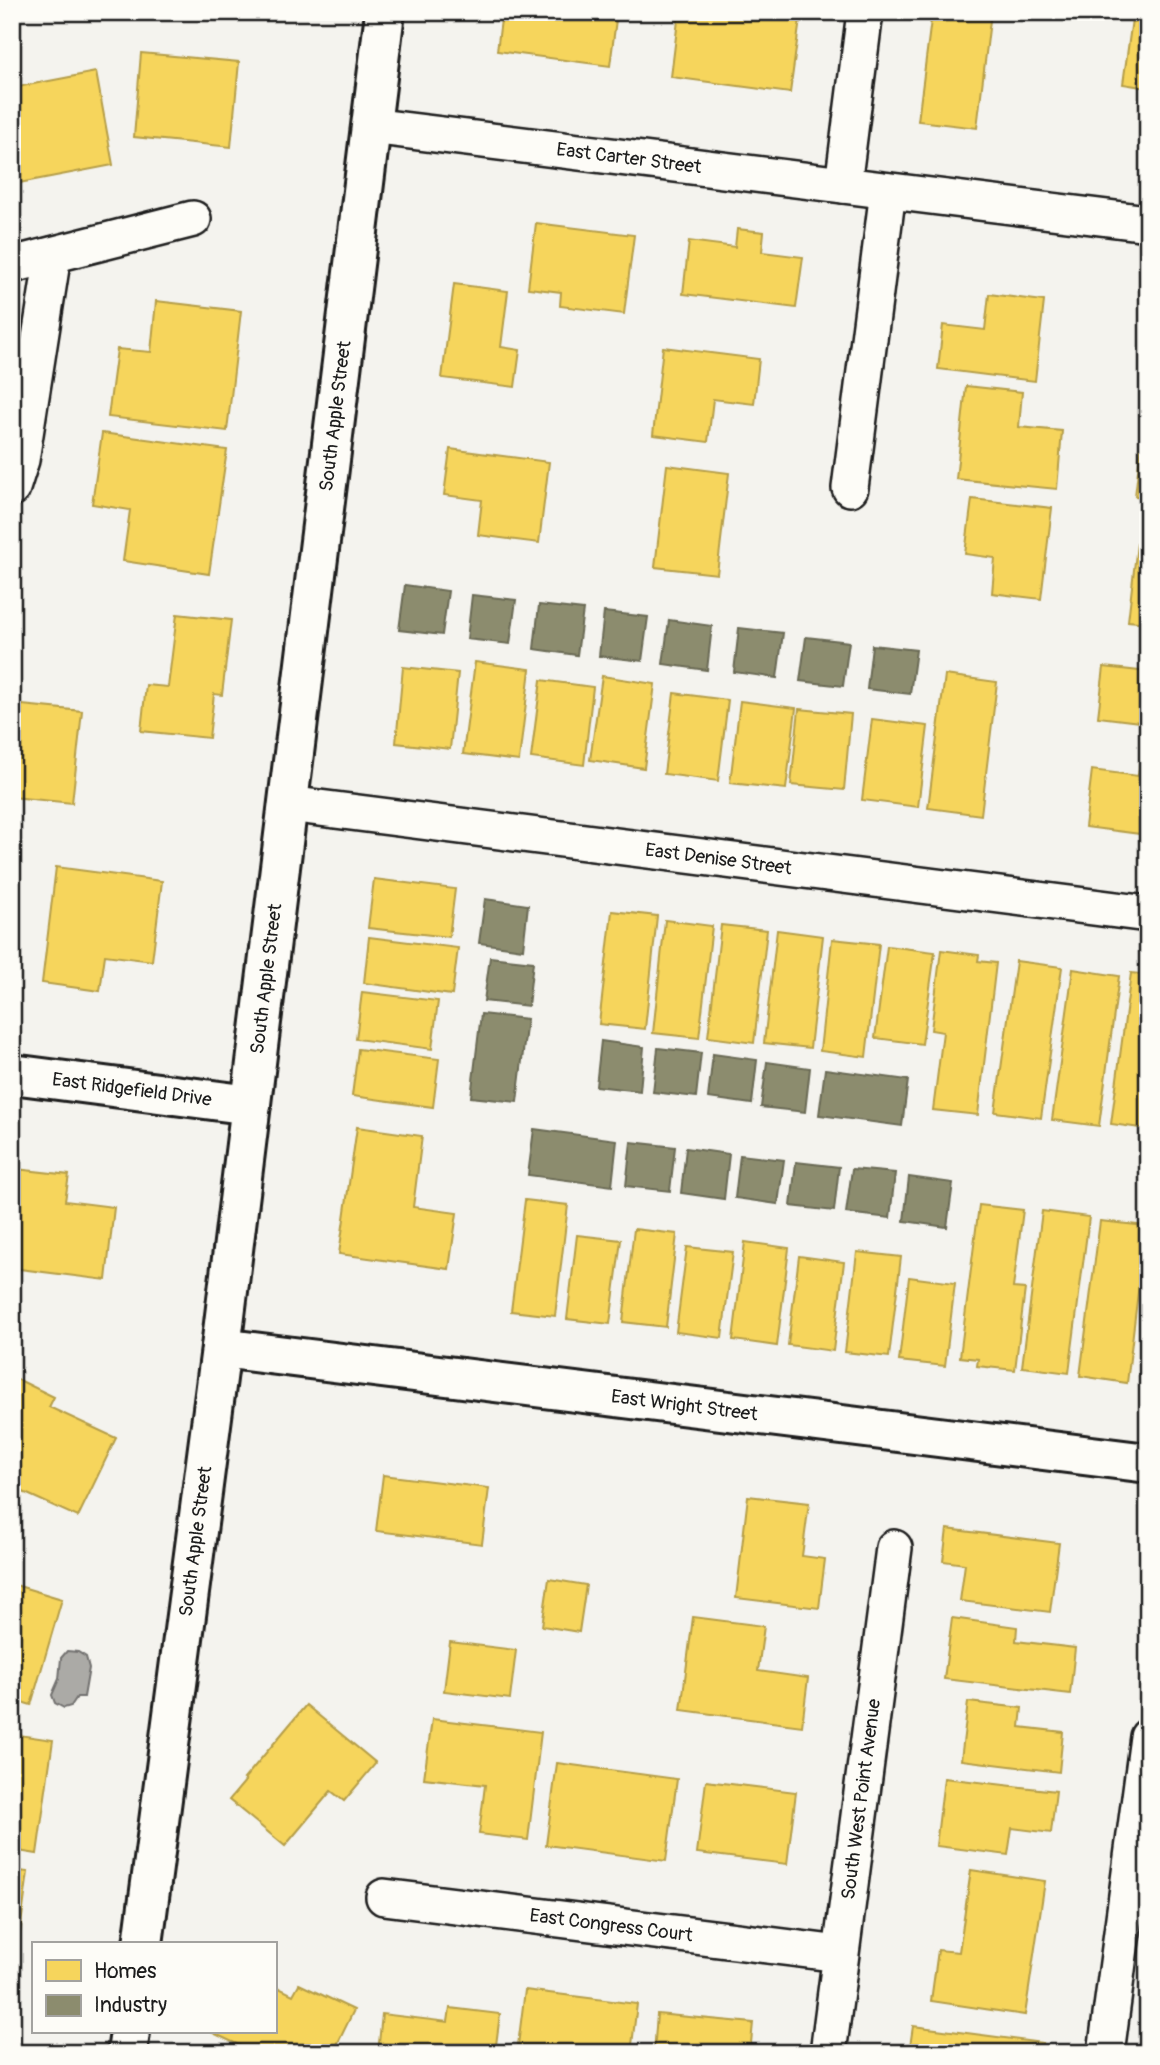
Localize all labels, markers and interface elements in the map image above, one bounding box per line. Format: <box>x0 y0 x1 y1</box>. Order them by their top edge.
street label: East Carter Street <box>555 137 703 179</box>
street label: South Apple Street <box>314 339 357 493</box>
street label: East Denise Street <box>644 838 794 880</box>
street label: South Apple Street <box>245 902 287 1055</box>
street label: East Ridgefield Drive <box>51 1067 214 1112</box>
street label: East Wright Street <box>610 1385 759 1427</box>
street label: South Apple Street <box>174 1464 217 1618</box>
street label: South West Point Avenue <box>836 1697 886 1901</box>
street label: East Congress Court <box>528 1903 694 1948</box>
legend <box>32 1942 276 2034</box>
text: Homes <box>94 1958 157 1985</box>
text: Industry <box>94 1992 167 2019</box>

